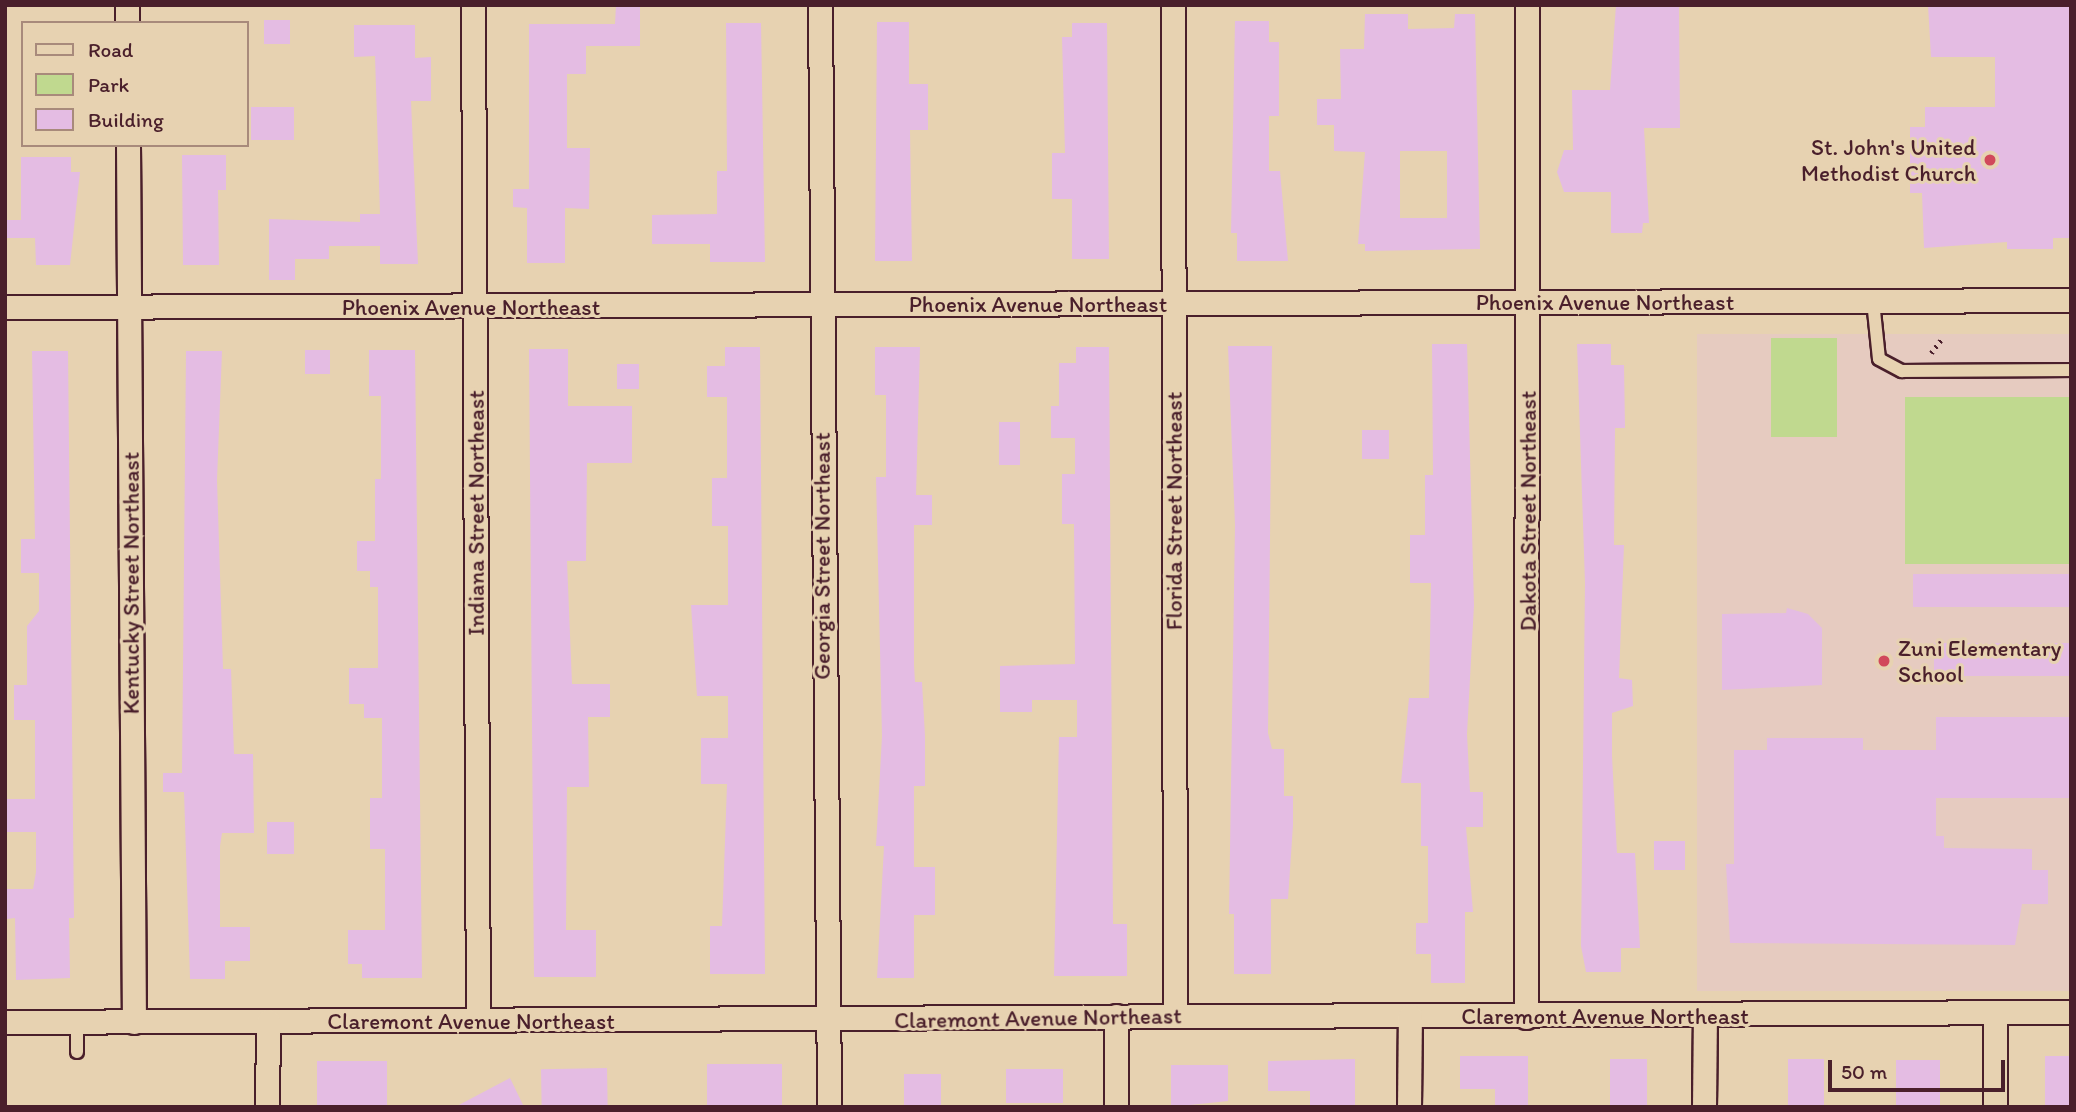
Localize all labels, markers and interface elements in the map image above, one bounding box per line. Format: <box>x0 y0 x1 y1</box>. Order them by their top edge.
legend <box>21 21 248 147</box>
text: Road <box>88 37 133 62</box>
text: Park <box>88 72 129 97</box>
text: Building <box>88 107 164 132</box>
place label: St. John's United Methodist Church <box>1801 133 1976 187</box>
marker: St. John's United Methodist Church <box>1982 152 1998 168</box>
street label: Phoenix Avenue Northeast <box>1476 288 1734 316</box>
street label: Phoenix Avenue Northeast <box>909 290 1167 318</box>
street label: Phoenix Avenue Northeast <box>342 293 600 321</box>
street label: Indiana Street Northeast <box>462 390 490 636</box>
street label: Dakota Street Northeast <box>1514 390 1542 632</box>
street label: Florida Street Northeast <box>1160 391 1188 631</box>
street label: Georgia Street Northeast <box>808 432 836 680</box>
street label: Kentucky Street Northeast <box>117 451 145 715</box>
place label: Zuni Elementary School <box>1898 634 2061 688</box>
marker: Zuni Elementary School <box>1876 653 1892 669</box>
street label: Claremont Avenue Northeast <box>894 1002 1182 1034</box>
street label: Claremont Avenue Northeast <box>1462 1002 1748 1030</box>
street label: Claremont Avenue Northeast <box>328 1007 614 1035</box>
scale bar <box>1831 1046 2008 1090</box>
text: 50 m <box>1841 1059 1887 1084</box>

